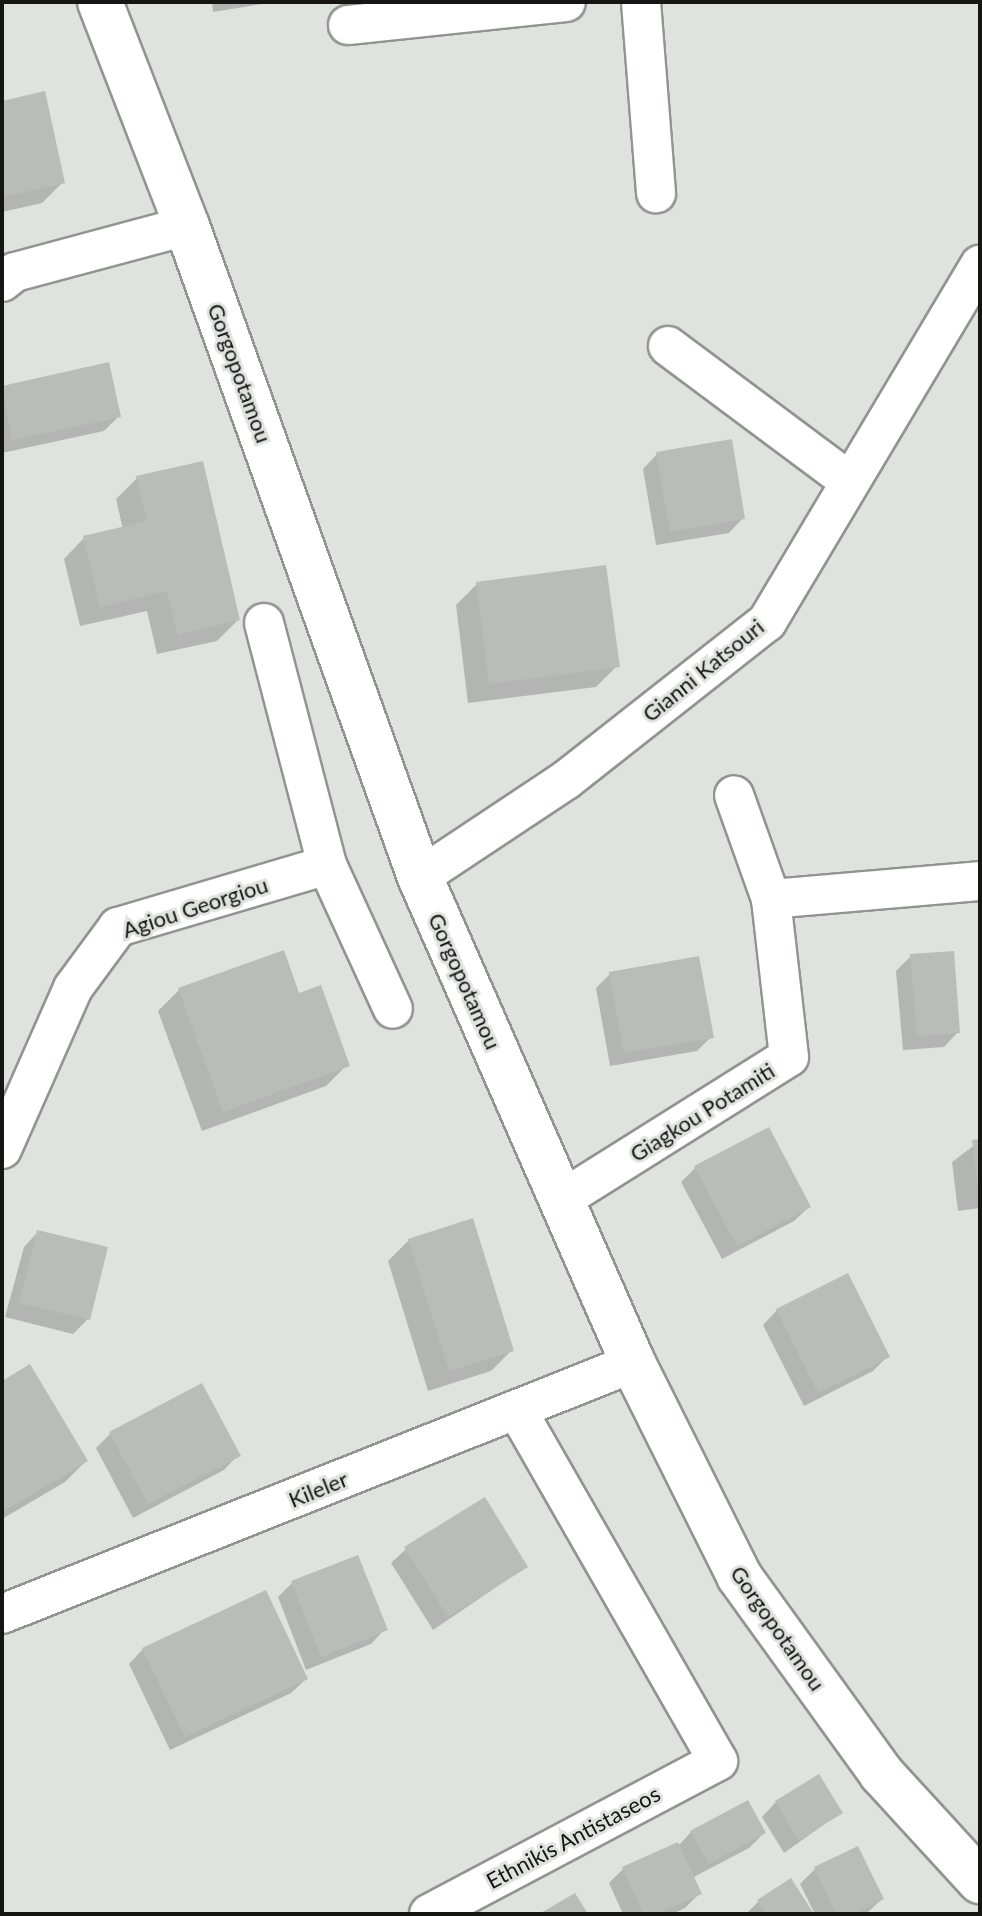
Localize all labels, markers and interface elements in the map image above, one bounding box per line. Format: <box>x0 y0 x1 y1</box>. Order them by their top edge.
street label: Gorgopotamou <box>203 300 277 446</box>
street label: Gianni Katsouri <box>637 613 769 727</box>
street label: Agiou Georgiou <box>119 871 271 943</box>
street label: Gorgopotamou <box>423 909 507 1053</box>
street label: Giagkou Potamiti <box>625 1057 779 1167</box>
street label: Kileler <box>285 1465 351 1513</box>
street label: Gorgopotamou <box>725 1561 831 1695</box>
street label: Ethnikis Antistaseos <box>481 1780 665 1894</box>

